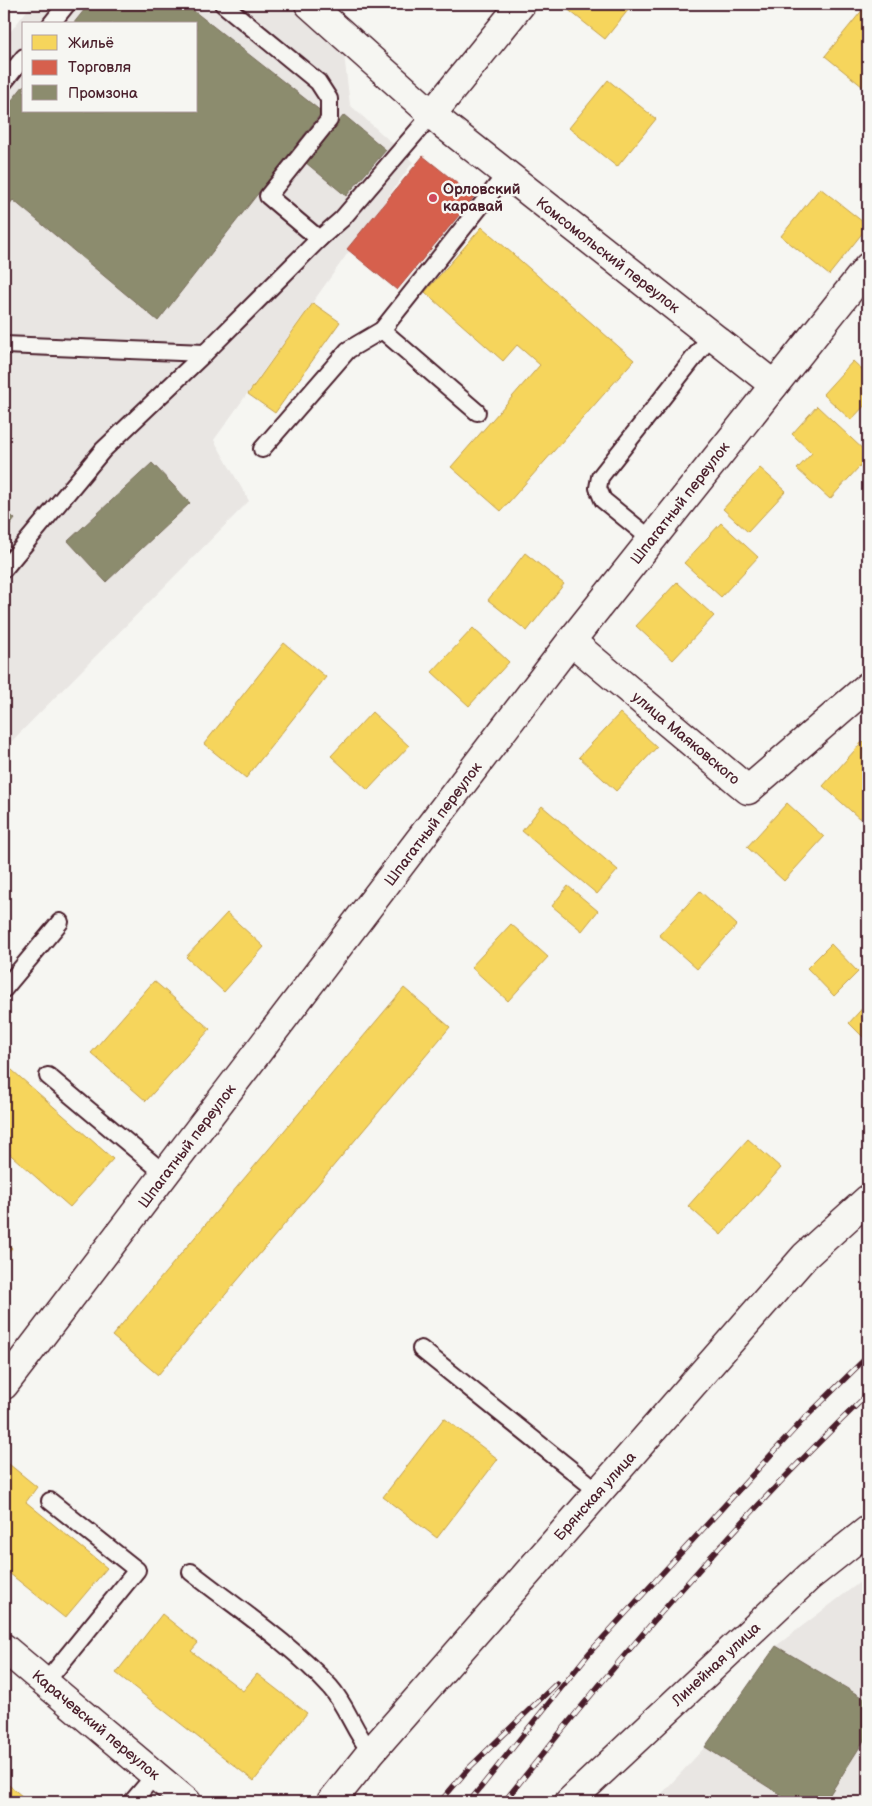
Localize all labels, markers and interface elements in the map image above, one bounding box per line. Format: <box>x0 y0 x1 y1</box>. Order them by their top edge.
legend <box>22 22 198 112</box>
text: Жильё <box>68 34 114 53</box>
text: Торговля <box>68 58 131 77</box>
text: Промзона <box>68 84 138 103</box>
place label: Орловский каравай <box>443 180 520 216</box>
marker: Орловский каравай <box>427 192 439 204</box>
street label: Комсомольский переулок <box>532 193 684 318</box>
street label: Шпагатный переулок <box>627 438 734 568</box>
street label: улица Маяковского <box>628 688 744 789</box>
street label: Шпагатный переулок <box>381 759 486 890</box>
street label: Шпагатный переулок <box>135 1081 240 1212</box>
street label: Брянская улица <box>550 1448 640 1545</box>
street label: Линейная улица <box>667 1618 765 1711</box>
street label: Карачевский переулок <box>28 1666 164 1784</box>

